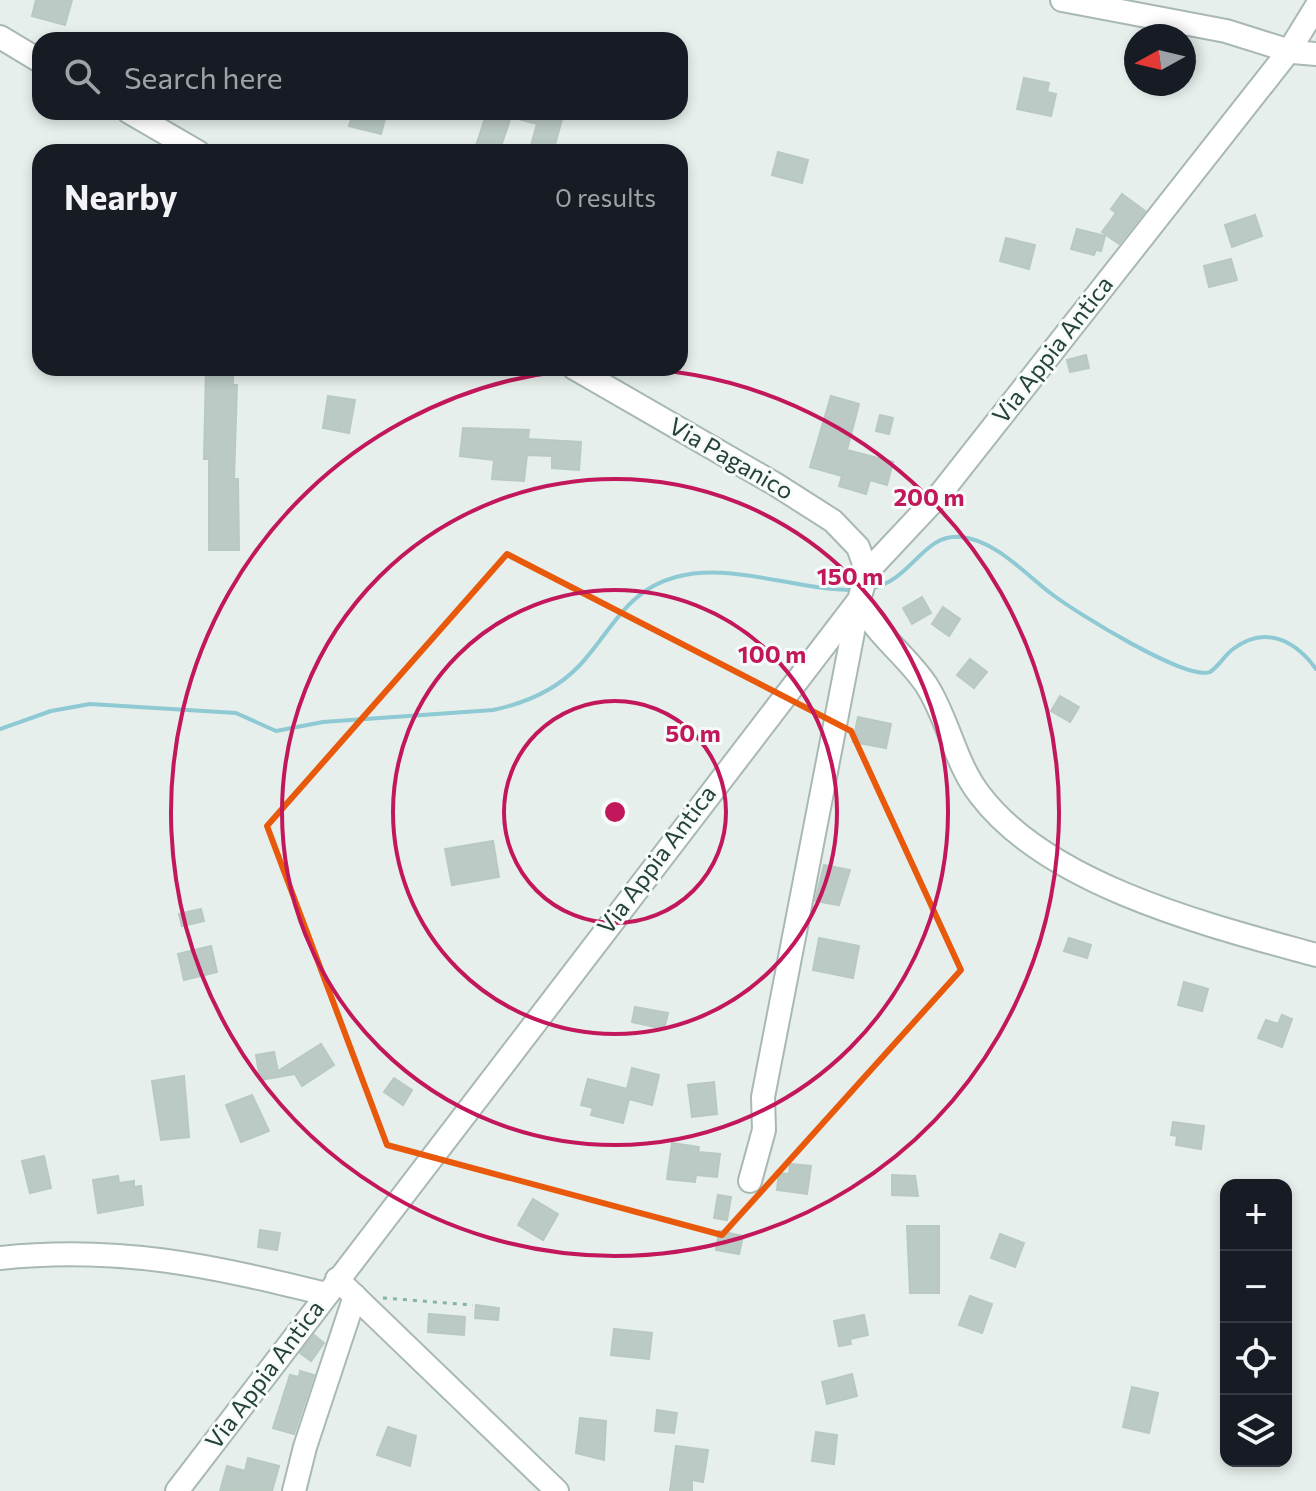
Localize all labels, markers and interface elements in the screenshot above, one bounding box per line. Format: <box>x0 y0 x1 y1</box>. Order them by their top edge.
north arrow <box>1124 24 1196 96</box>
search box <box>32 32 688 120</box>
icon: search <box>60 54 104 98</box>
text: Search here <box>124 58 283 95</box>
text: Nearby <box>64 175 178 217</box>
text: 0 results <box>555 181 656 212</box>
street label: Via Appia Antica <box>985 270 1118 428</box>
street label: Via Paganico <box>664 410 799 505</box>
text: 200 m <box>894 482 964 511</box>
text: 150 m <box>817 561 883 590</box>
text: 100 m <box>738 639 806 668</box>
text: 50 m <box>665 718 721 747</box>
street label: Via Appia Antica <box>590 779 721 939</box>
centre of rings <box>601 798 629 826</box>
map controls <box>1220 1179 1292 1467</box>
button: + <box>1220 1179 1292 1251</box>
button: − <box>1220 1251 1292 1323</box>
street label: Via Appia Antica <box>198 1294 329 1454</box>
button: locate <box>1220 1323 1292 1395</box>
button: layers <box>1220 1395 1292 1467</box>

